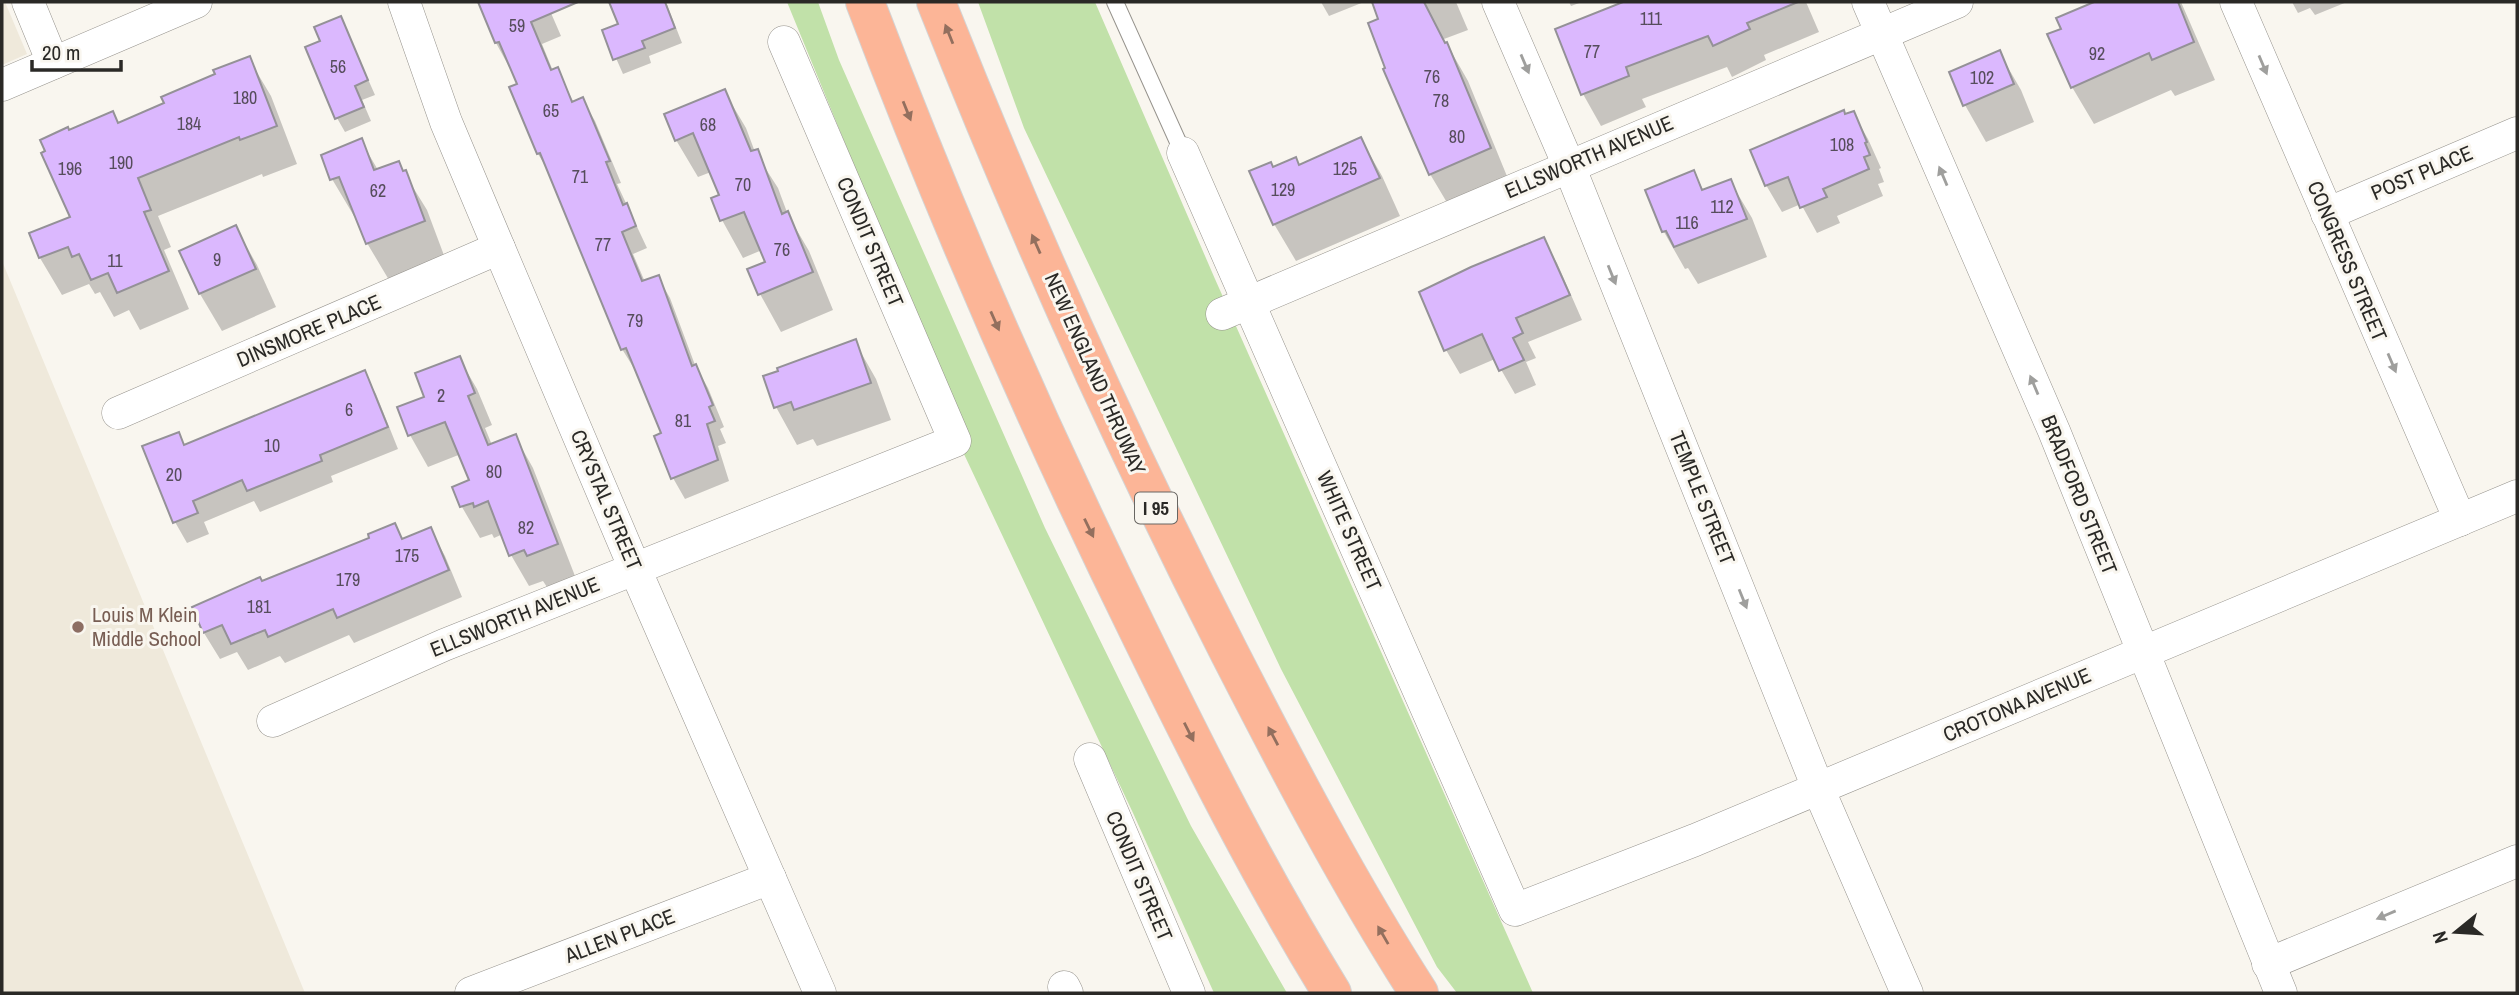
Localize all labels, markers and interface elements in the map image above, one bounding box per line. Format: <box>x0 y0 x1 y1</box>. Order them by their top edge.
house number: 111 <box>1640 6 1663 31</box>
house number: 59 <box>509 13 525 38</box>
one-way arrow <box>943 24 954 45</box>
scale bar <box>32 28 121 72</box>
text: 20 m <box>42 38 80 67</box>
house number: 77 <box>1584 39 1600 64</box>
house number: 92 <box>2089 41 2105 66</box>
house number: 56 <box>330 54 346 79</box>
one-way arrow <box>1520 54 1531 75</box>
one-way arrow <box>2258 54 2269 75</box>
house number: 76 <box>1424 64 1440 89</box>
house number: 102 <box>1970 65 1994 90</box>
house number: 180 <box>233 85 257 110</box>
house number: 78 <box>1433 88 1449 113</box>
house number: 65 <box>543 98 559 123</box>
one-way arrow <box>902 101 913 122</box>
street label: ELLSWORTH AVENUE <box>1500 108 1677 205</box>
house number: 184 <box>177 111 201 136</box>
house number: 68 <box>700 112 716 137</box>
house number: 80 <box>1449 124 1465 149</box>
house number: 108 <box>1830 132 1854 157</box>
street label: POST PLACE <box>2366 138 2477 207</box>
house number: 190 <box>109 150 133 175</box>
house number: 196 <box>58 156 82 181</box>
house number: 125 <box>1333 156 1357 181</box>
house number: 71 <box>572 164 589 189</box>
one-way arrow <box>1937 166 1948 187</box>
house number: 70 <box>735 172 751 197</box>
street label: CONDIT STREET <box>830 172 911 312</box>
street label: CONGRESS STREET <box>2301 176 2394 346</box>
house number: 129 <box>1271 177 1295 202</box>
house number: 62 <box>370 178 386 203</box>
house number: 112 <box>1710 194 1734 219</box>
house number: 116 <box>1675 210 1699 235</box>
house number: 77 <box>595 232 611 257</box>
one-way arrow <box>1030 234 1041 255</box>
house number: 76 <box>774 237 790 262</box>
house number: 9 <box>213 247 221 272</box>
house number: 11 <box>107 248 123 273</box>
one-way arrow <box>1607 264 1618 285</box>
street label: NEW ENGLAND THRUWAY <box>1038 268 1153 480</box>
street label: DINSMORE PLACE <box>232 287 385 374</box>
house number: 79 <box>627 308 643 333</box>
one-way arrow <box>989 311 1001 331</box>
one-way arrow <box>2387 353 2398 374</box>
one-way arrow <box>2028 375 2040 395</box>
house number: 2 <box>437 383 445 408</box>
house number: 6 <box>345 397 353 422</box>
house number: 81 <box>675 408 692 433</box>
street label: BRADFORD STREET <box>2034 411 2125 579</box>
street label: CRYSTAL STREET <box>564 425 649 575</box>
street label: TEMPLE STREET <box>1662 427 1743 569</box>
house number: 10 <box>264 433 280 458</box>
house number: 80 <box>486 459 502 484</box>
house number: 20 <box>166 462 182 487</box>
street label: WHITE STREET <box>1310 466 1389 596</box>
road number: I 95 <box>1135 492 1177 524</box>
house number: 82 <box>518 515 534 540</box>
one-way arrow <box>1083 518 1094 538</box>
house number: 175 <box>395 543 419 568</box>
house number: 179 <box>336 567 360 592</box>
street label: ELLSWORTH AVENUE <box>426 569 604 664</box>
one-way arrow <box>1737 589 1748 610</box>
house number: 181 <box>247 594 272 619</box>
place label: Louis M Klein Middle School <box>92 600 201 653</box>
marker: Louis M Klein Middle School <box>70 619 86 635</box>
street label: CROTONA AVENUE <box>1938 660 2095 749</box>
one-way arrow <box>1184 722 1195 742</box>
one-way arrow <box>1267 726 1278 746</box>
street label: CONDIT STREET <box>1099 806 1180 946</box>
north arrow <box>2421 897 2491 967</box>
street label: ALLEN PLACE <box>560 901 679 970</box>
one-way arrow <box>2376 910 2397 921</box>
one-way arrow <box>1378 925 1390 945</box>
text: N <box>2426 928 2454 947</box>

